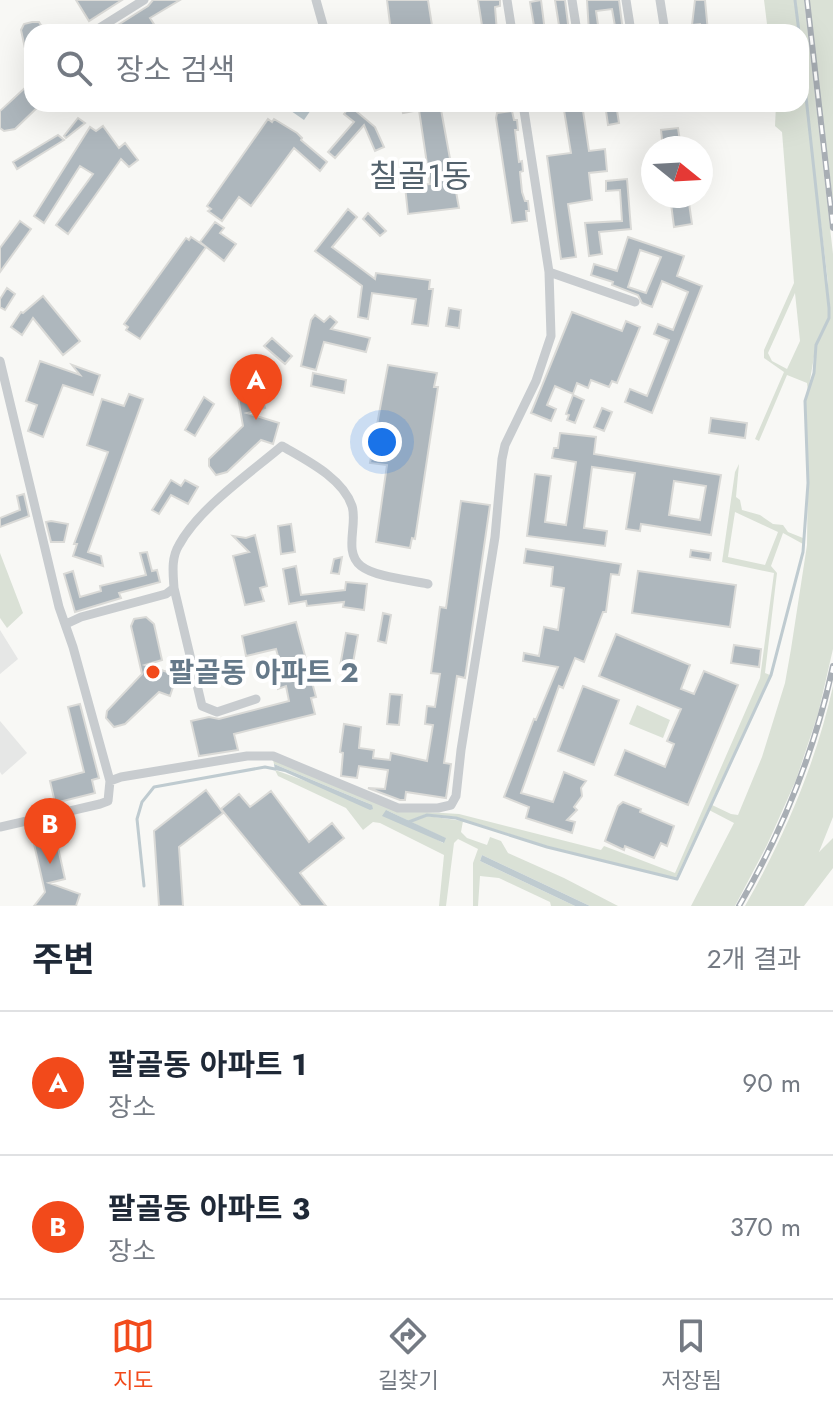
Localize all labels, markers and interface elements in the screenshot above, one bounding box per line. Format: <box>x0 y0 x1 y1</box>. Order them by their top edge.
search box <box>24 24 809 112</box>
icon: search <box>52 46 96 90</box>
text: 장소 검색 <box>116 48 235 91</box>
north arrow <box>641 136 713 208</box>
district label: 칠골1동 <box>369 153 471 199</box>
pin: A <box>230 354 282 420</box>
your location <box>362 422 402 462</box>
place label: 팔골동 아파트 2 <box>169 652 359 693</box>
marker: 팔골동 아파트 2 <box>144 663 162 681</box>
pin: B <box>24 798 76 864</box>
text: 주변 <box>32 935 95 984</box>
text: 2개 결과 <box>707 940 801 978</box>
text: 팔골동 아파트 1 <box>108 1043 307 1086</box>
text: A <box>48 1064 68 1102</box>
text: 90 m <box>742 1064 801 1102</box>
text: 장소 <box>108 1088 156 1126</box>
text: 팔골동 아파트 3 <box>108 1187 310 1230</box>
text: B <box>49 1208 67 1246</box>
text: 370 m <box>730 1208 801 1246</box>
text: 장소 <box>108 1232 156 1270</box>
tab: 지도 <box>111 1314 155 1396</box>
tab: 길찾기 <box>378 1314 438 1396</box>
tab: 저장됨 <box>661 1314 722 1396</box>

